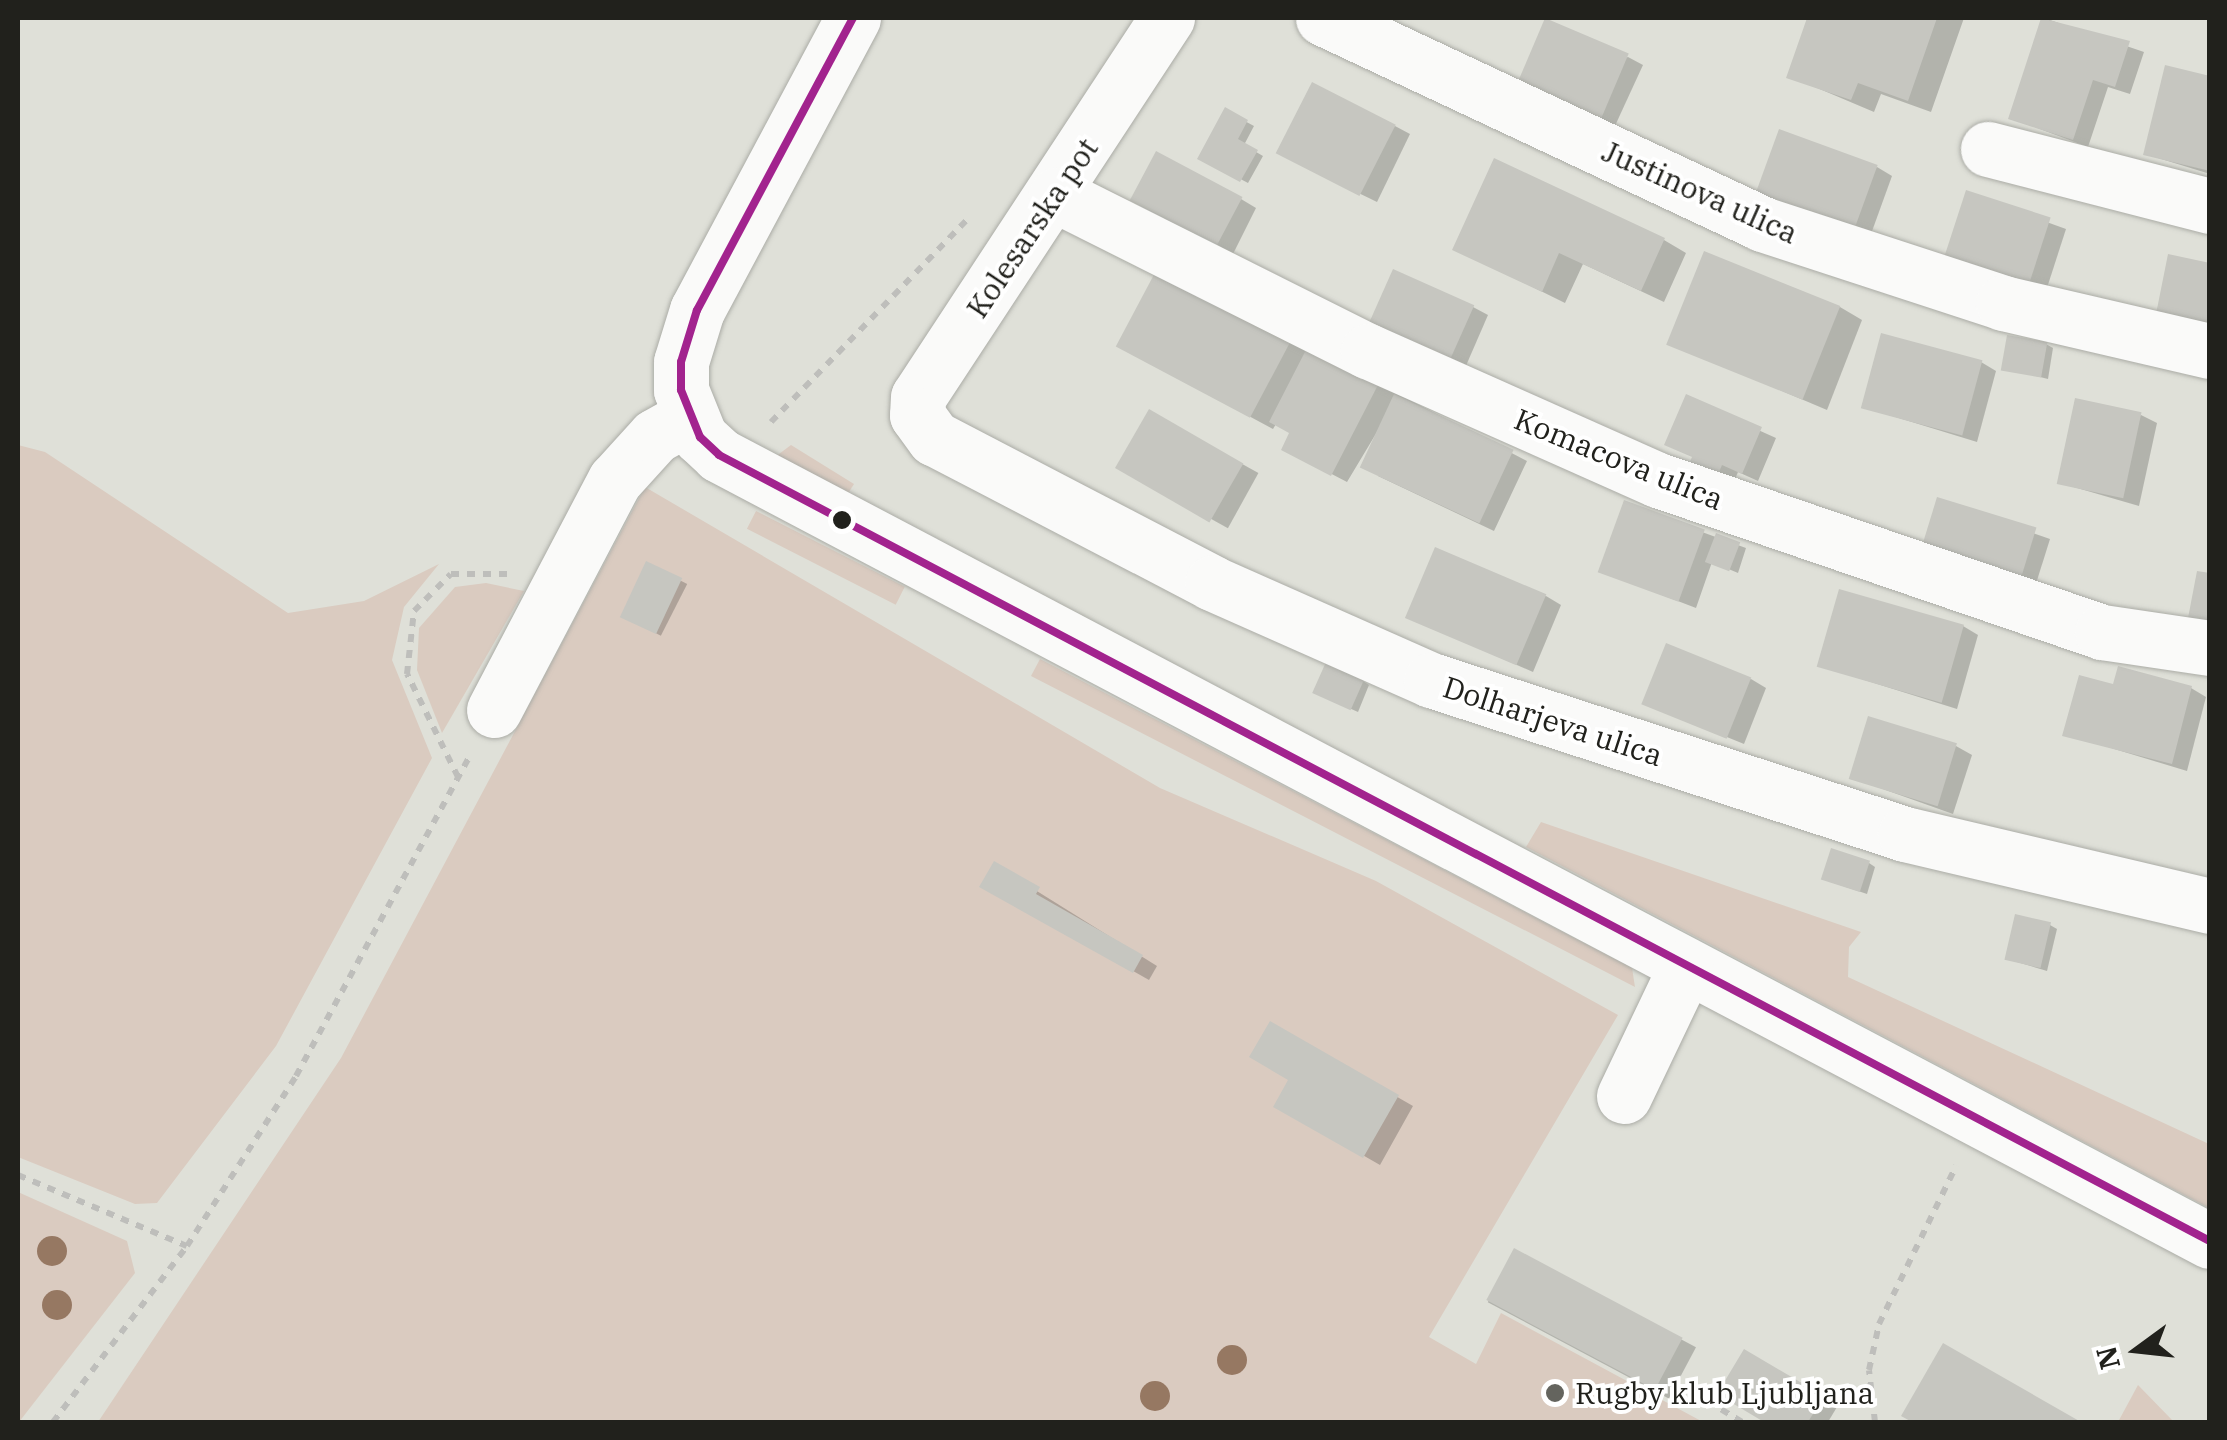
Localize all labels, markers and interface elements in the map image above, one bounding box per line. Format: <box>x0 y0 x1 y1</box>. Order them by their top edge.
street label: Kolesarska pot <box>959 132 1105 324</box>
street label: Justinova ulica <box>1597 133 1803 251</box>
street label: Komacova ulica <box>1509 401 1729 517</box>
unlabelled marker <box>832 510 852 530</box>
street label: Dolharjeva ulica <box>1439 669 1667 773</box>
north arrow <box>2087 1300 2187 1400</box>
text: N <box>2087 1342 2128 1373</box>
place label: Rugby klub Ljubljana <box>1575 1375 1874 1411</box>
marker: Rugby klub Ljubljana <box>1544 1382 1566 1404</box>

